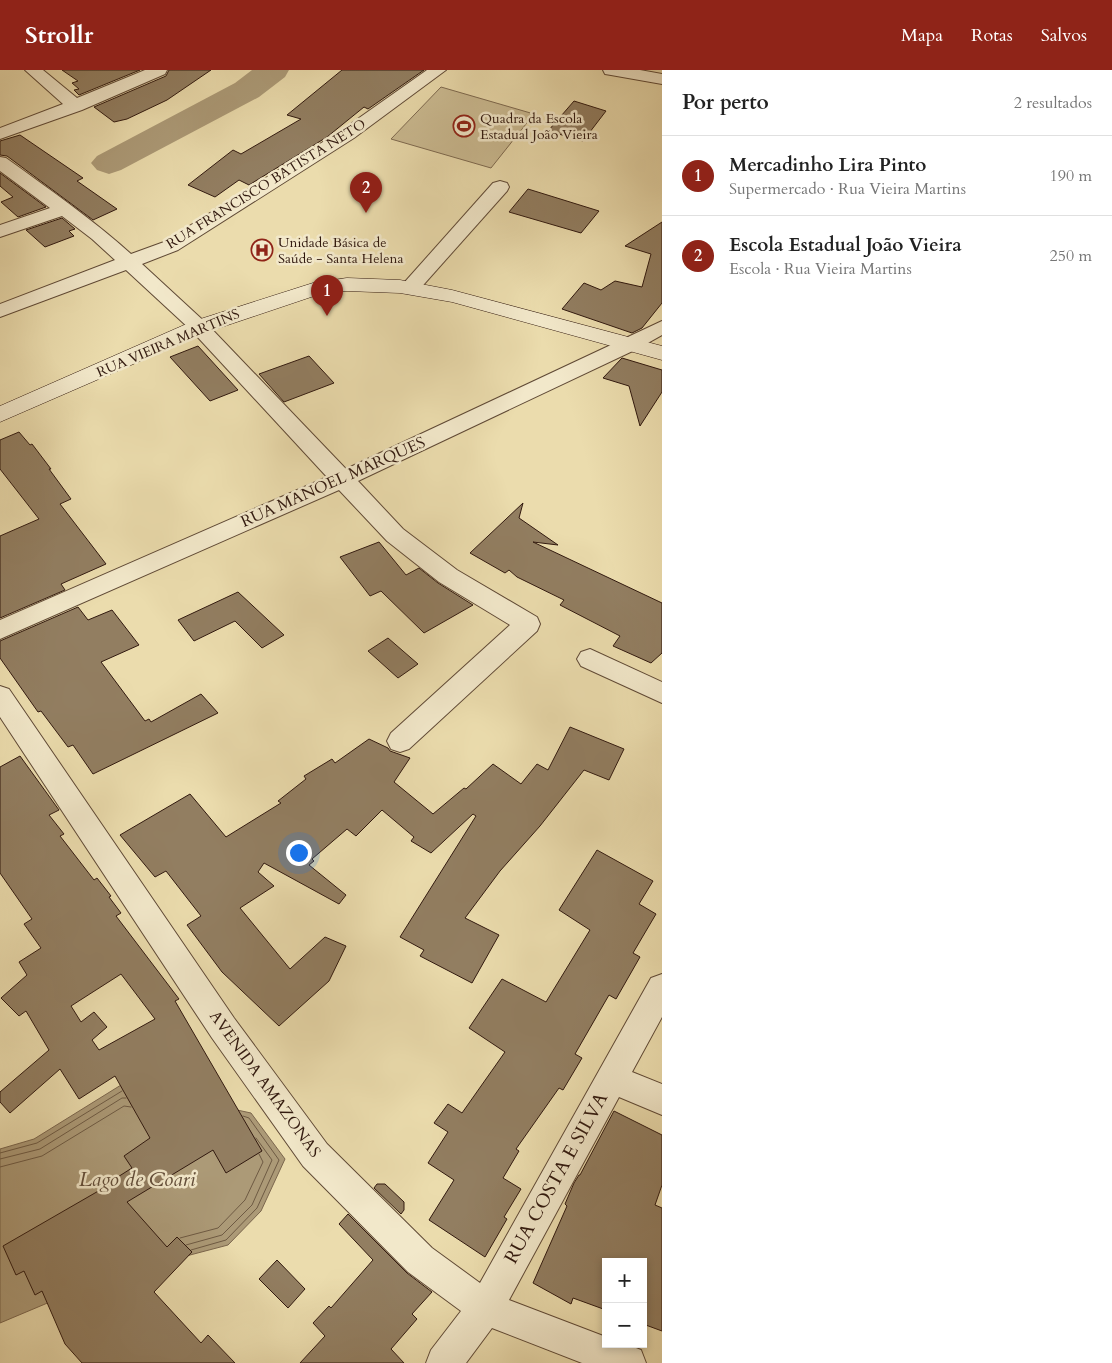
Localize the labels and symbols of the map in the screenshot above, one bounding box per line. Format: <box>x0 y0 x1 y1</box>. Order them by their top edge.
place label: Quadra da Escola Estadual João Vieira <box>480 109 598 144</box>
street label: RUA FRANCISCO BATISTA NETO <box>163 114 369 254</box>
sports icon: Quadra da Escola Estadual João Vieira <box>452 114 476 138</box>
pin: 2 <box>350 172 382 213</box>
place label: Unidade Básica de Saúde - Santa Helena <box>278 233 404 268</box>
hospital icon: Unidade Básica de Saúde - Santa Helena <box>250 238 274 262</box>
pin: 1 <box>311 275 343 316</box>
street label: RUA VIEIRA MARTINS <box>94 304 242 382</box>
street label: RUA MANOEL MARQUES <box>237 431 429 533</box>
your location <box>286 840 312 866</box>
street label: AVENIDA AMAZONAS <box>204 1006 326 1162</box>
street label: RUA COSTA E SILVA <box>498 1087 614 1268</box>
water label: Lago de Coari <box>79 1165 196 1194</box>

